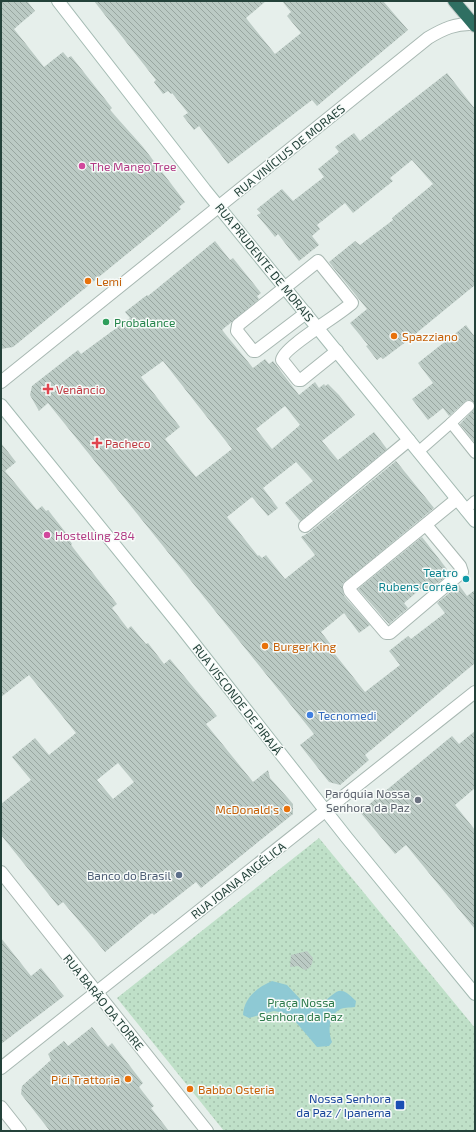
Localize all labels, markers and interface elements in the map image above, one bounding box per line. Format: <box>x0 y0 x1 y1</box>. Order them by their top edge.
street label: RUA VINÍCIUS DE MORAES <box>231 101 347 199</box>
place label: The Mango Tree <box>90 159 176 173</box>
marker: The Mango Tree <box>77 161 87 171</box>
street label: RUA PRUDENTE DE MORAIS <box>213 200 317 324</box>
place label: Lemi <box>96 274 122 288</box>
marker: Lemi <box>83 276 93 286</box>
place label: Probalance <box>114 315 175 329</box>
marker: Probalance <box>101 317 111 327</box>
place label: Spazziano <box>402 329 458 343</box>
marker: Spazziano <box>389 331 399 341</box>
place label: Venâncio <box>56 382 106 396</box>
marker: Venâncio <box>43 384 53 394</box>
place label: Pacheco <box>105 436 151 450</box>
marker: Pacheco <box>92 438 102 448</box>
place label: Hostelling 284 <box>55 528 135 542</box>
marker: Hostelling 284 <box>42 530 52 540</box>
place label: Teatro Rubens Corrêa <box>379 565 458 593</box>
marker: Teatro Rubens Corrêa <box>461 574 471 584</box>
place label: Burger King <box>273 639 336 653</box>
street label: RUA VISCONDE DE PIRAJÁ <box>190 641 286 758</box>
marker: Burger King <box>260 641 270 651</box>
place label: Tecnomedi <box>318 708 377 722</box>
marker: Tecnomedi <box>305 710 315 720</box>
place label: Paróquia Nossa Senhora da Paz <box>325 786 410 814</box>
marker: Paróquia Nossa Senhora da Paz <box>413 795 423 805</box>
place label: McDonald's <box>215 802 279 816</box>
marker: McDonald's <box>282 804 292 814</box>
street label: RUA JOANA ANGÉLICA <box>188 838 289 921</box>
place label: Banco do Brasil <box>87 868 171 882</box>
marker: Banco do Brasil <box>174 870 184 880</box>
street label: RUA BARÃO DA TORRE <box>61 951 147 1053</box>
park label: Praça Nossa Senhora da Paz <box>259 995 343 1023</box>
place label: Pici Trattoria <box>51 1072 120 1086</box>
marker: Pici Trattoria <box>123 1074 133 1084</box>
place label: Babbo Osteria <box>198 1082 275 1096</box>
marker: Babbo Osteria <box>185 1084 195 1094</box>
place label: Nossa Senhora da Paz / Ipanema <box>296 1091 391 1119</box>
marker: Nossa Senhora da Paz / Ipanema <box>394 1099 406 1111</box>

